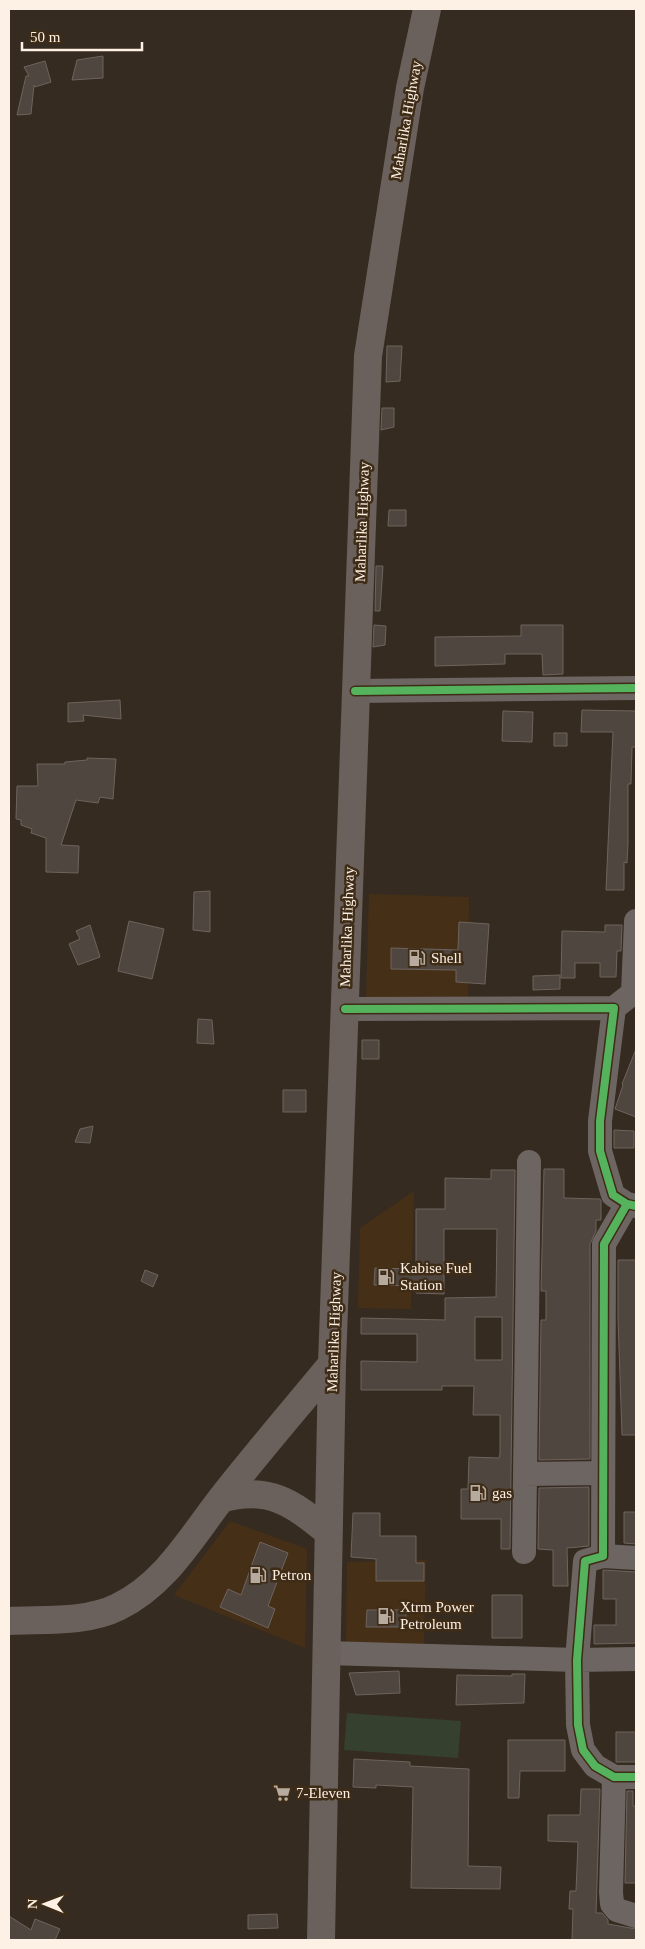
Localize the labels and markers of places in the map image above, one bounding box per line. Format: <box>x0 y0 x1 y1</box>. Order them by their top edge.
fuel station icon: Shell <box>407 948 427 968</box>
place label: Shell <box>431 950 462 966</box>
place label: Kabise Fuel Station <box>400 1260 472 1293</box>
fuel station icon: Kabise Fuel Station <box>376 1267 396 1287</box>
fuel station icon: gas <box>468 1483 488 1503</box>
place label: gas <box>492 1485 512 1501</box>
fuel station icon: Petron <box>248 1565 268 1585</box>
place label: Petron <box>272 1567 312 1583</box>
place label: Xtrm Power Petroleum <box>400 1599 474 1632</box>
fuel station icon: Xtrm Power Petroleum <box>376 1606 396 1626</box>
supermarket icon: 7-Eleven <box>272 1783 292 1803</box>
place label: 7-Eleven <box>296 1785 351 1801</box>

